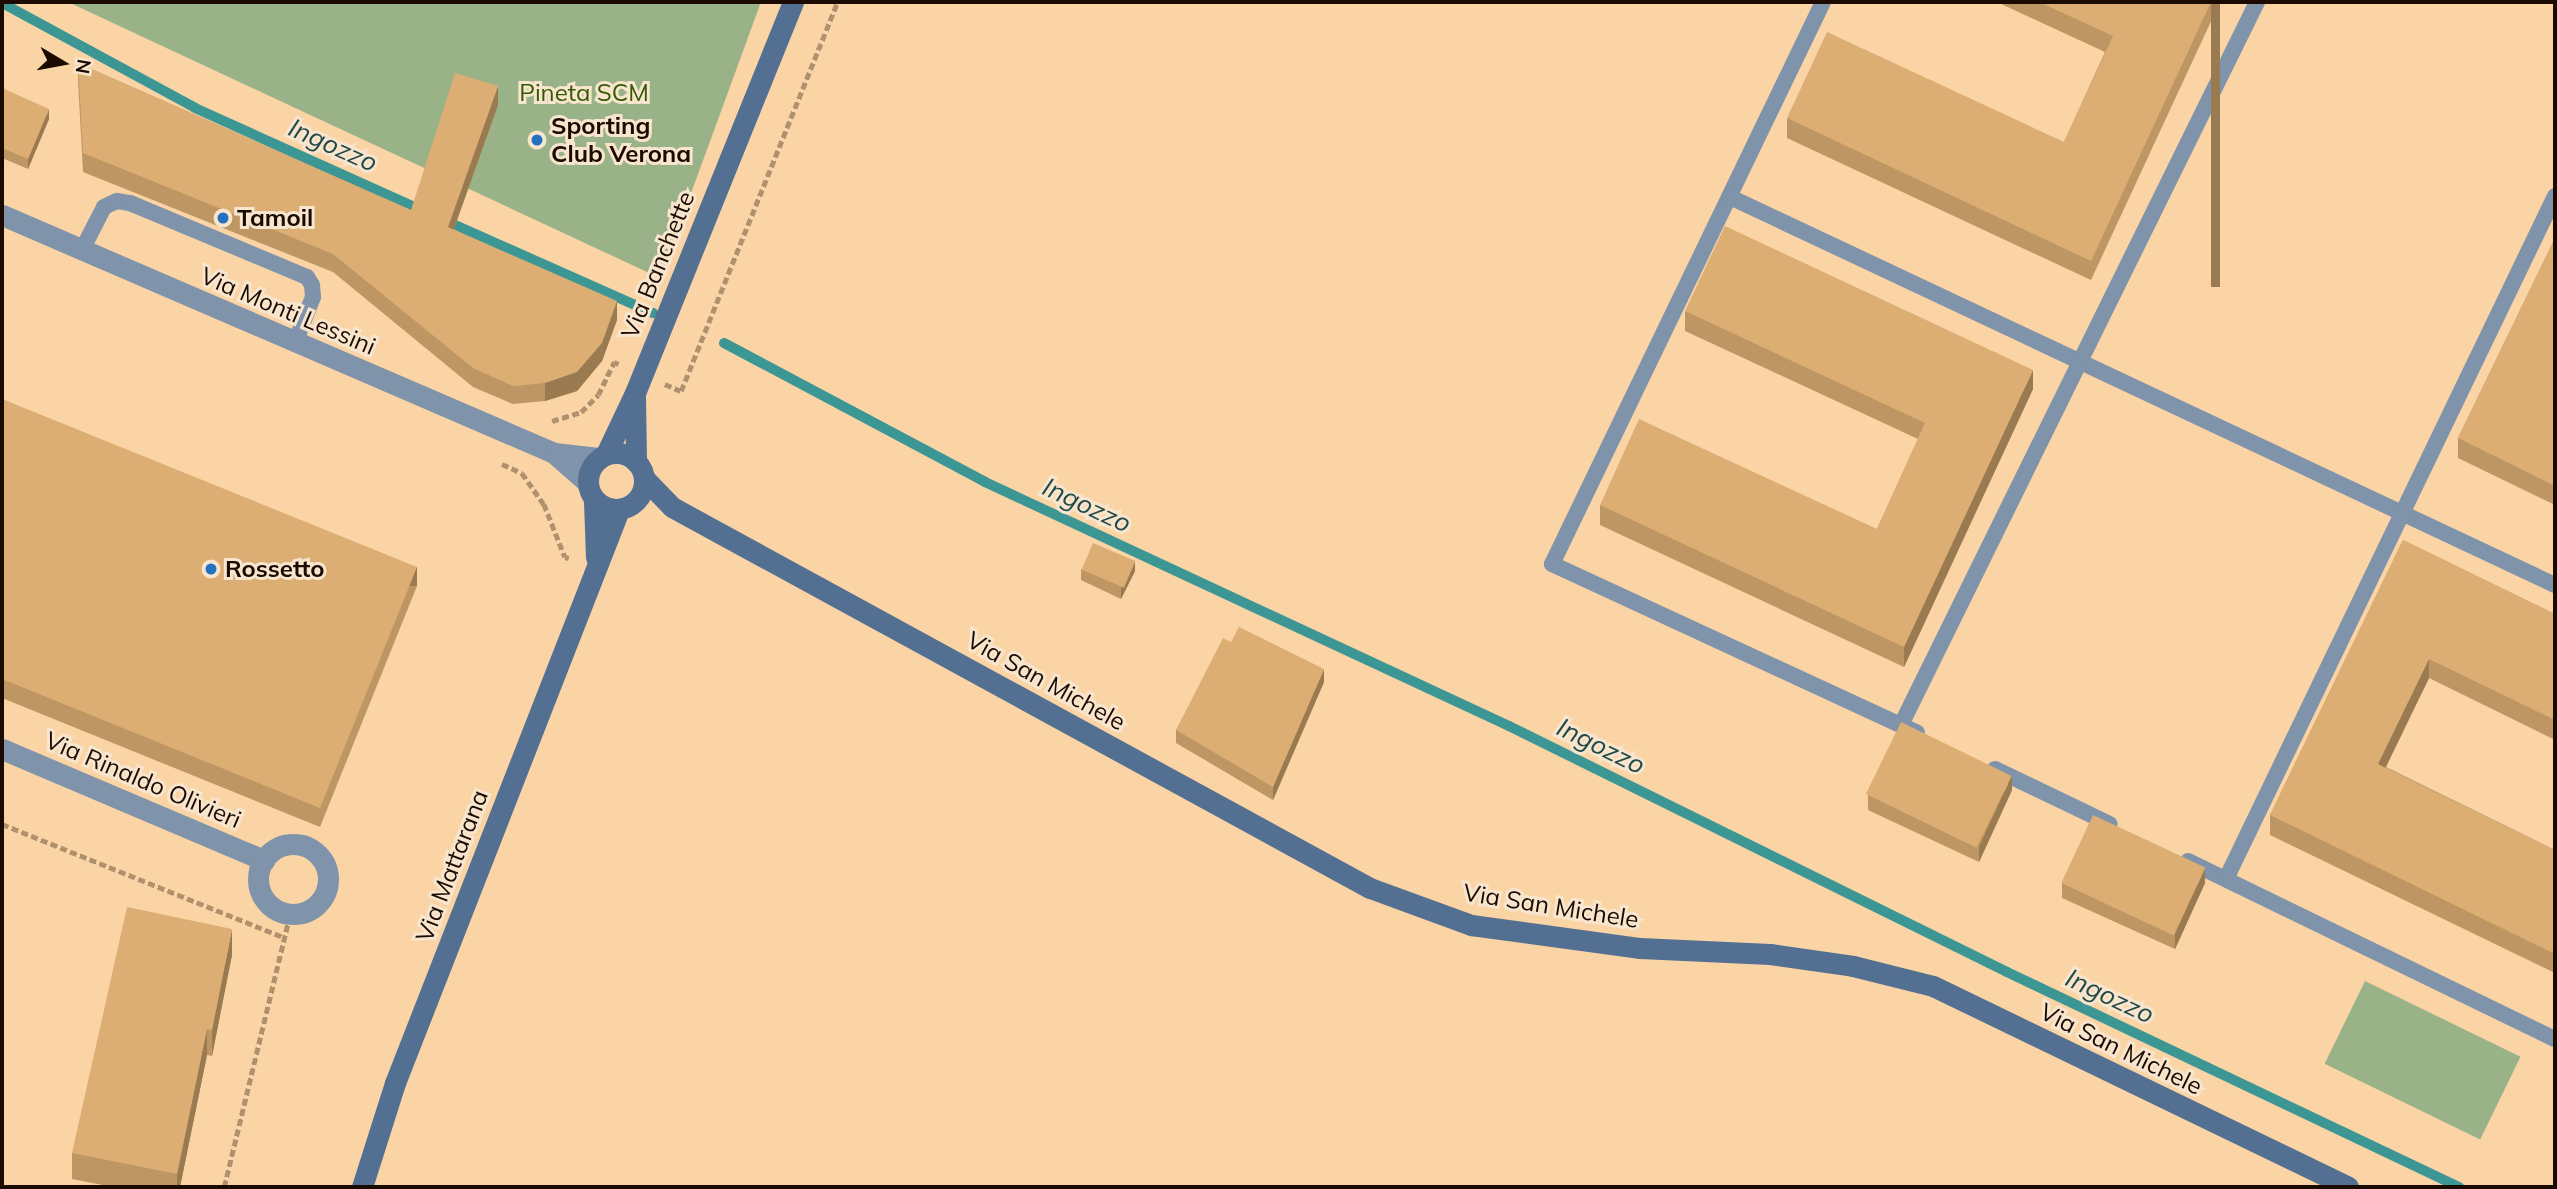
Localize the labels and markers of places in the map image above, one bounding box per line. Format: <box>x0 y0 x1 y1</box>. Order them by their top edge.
place label: Sporting Club Verona <box>551 112 691 168</box>
marker: Sporting Club Verona <box>529 132 545 148</box>
place label: Tamoil <box>237 204 313 232</box>
marker: Tamoil <box>215 210 231 226</box>
place label: Rossetto <box>225 555 325 583</box>
marker: Rossetto <box>203 561 219 577</box>

